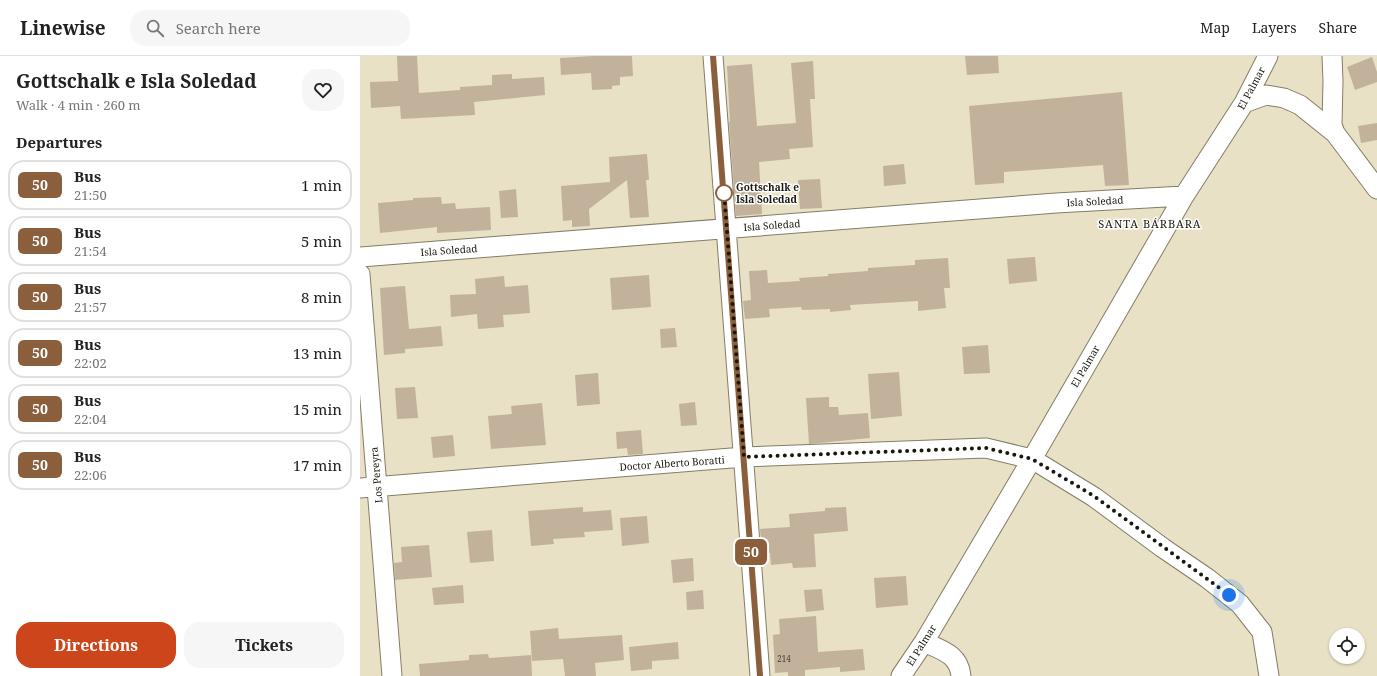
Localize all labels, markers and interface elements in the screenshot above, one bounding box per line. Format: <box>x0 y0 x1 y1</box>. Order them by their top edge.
search box <box>130 10 410 46</box>
text: Linewise <box>20 15 106 41</box>
icon: search <box>144 17 166 39</box>
text: Search here <box>176 18 261 38</box>
text: Map <box>1200 18 1230 37</box>
text: Layers <box>1252 18 1297 37</box>
text: Share <box>1319 18 1357 37</box>
street label: El Palmar <box>1234 64 1268 112</box>
text: Gottschalk e Isla Soledad <box>16 68 257 94</box>
button: heart <box>302 69 344 111</box>
text: Walk · 4 min · 260 m <box>16 96 141 114</box>
text: Departures <box>16 132 102 152</box>
text: Bus <box>74 166 101 186</box>
text: 50 <box>32 175 48 194</box>
text: 1 min <box>301 175 342 195</box>
place label: Gottschalk e Isla Soledad <box>736 180 799 206</box>
marker: Gottschalk e Isla Soledad <box>715 184 733 202</box>
text: 21:50 <box>74 186 107 204</box>
street label: Isla Soledad <box>1066 193 1124 209</box>
street label: Isla Soledad <box>743 216 801 234</box>
district label: SANTA BÁRBARA <box>1098 216 1202 231</box>
text: Bus <box>74 222 101 242</box>
text: 50 <box>32 231 48 250</box>
text: 5 min <box>301 231 342 251</box>
street label: Isla Soledad <box>420 241 478 259</box>
text: 21:54 <box>74 242 107 260</box>
text: Bus <box>74 278 101 298</box>
text: 50 <box>32 287 48 306</box>
text: 8 min <box>301 287 342 307</box>
text: 21:57 <box>74 298 107 316</box>
text: Bus <box>74 334 101 354</box>
street label: El Palmar <box>1067 342 1103 390</box>
text: 50 <box>32 343 48 362</box>
text: 13 min <box>293 343 342 363</box>
text: 22:02 <box>74 354 107 372</box>
text: Bus <box>74 390 101 410</box>
text: 50 <box>32 399 48 418</box>
text: 15 min <box>293 399 342 419</box>
text: 22:04 <box>74 410 107 428</box>
text: Bus <box>74 446 101 466</box>
street label: Los Pereyra <box>367 446 385 504</box>
street label: Doctor Alberto Boratti <box>619 452 726 474</box>
text: 50 <box>32 455 48 474</box>
text: 17 min <box>293 455 342 475</box>
text: 22:06 <box>74 466 107 484</box>
line badge: 50 <box>733 539 769 565</box>
text: 50 <box>743 542 759 561</box>
your location <box>1219 585 1239 605</box>
street label: El Palmar <box>903 621 939 668</box>
button: Directions <box>16 622 176 668</box>
button: Tickets <box>184 622 344 668</box>
map controls <box>1329 628 1365 664</box>
button: locate <box>1329 628 1365 664</box>
house number: 214 <box>777 653 791 664</box>

